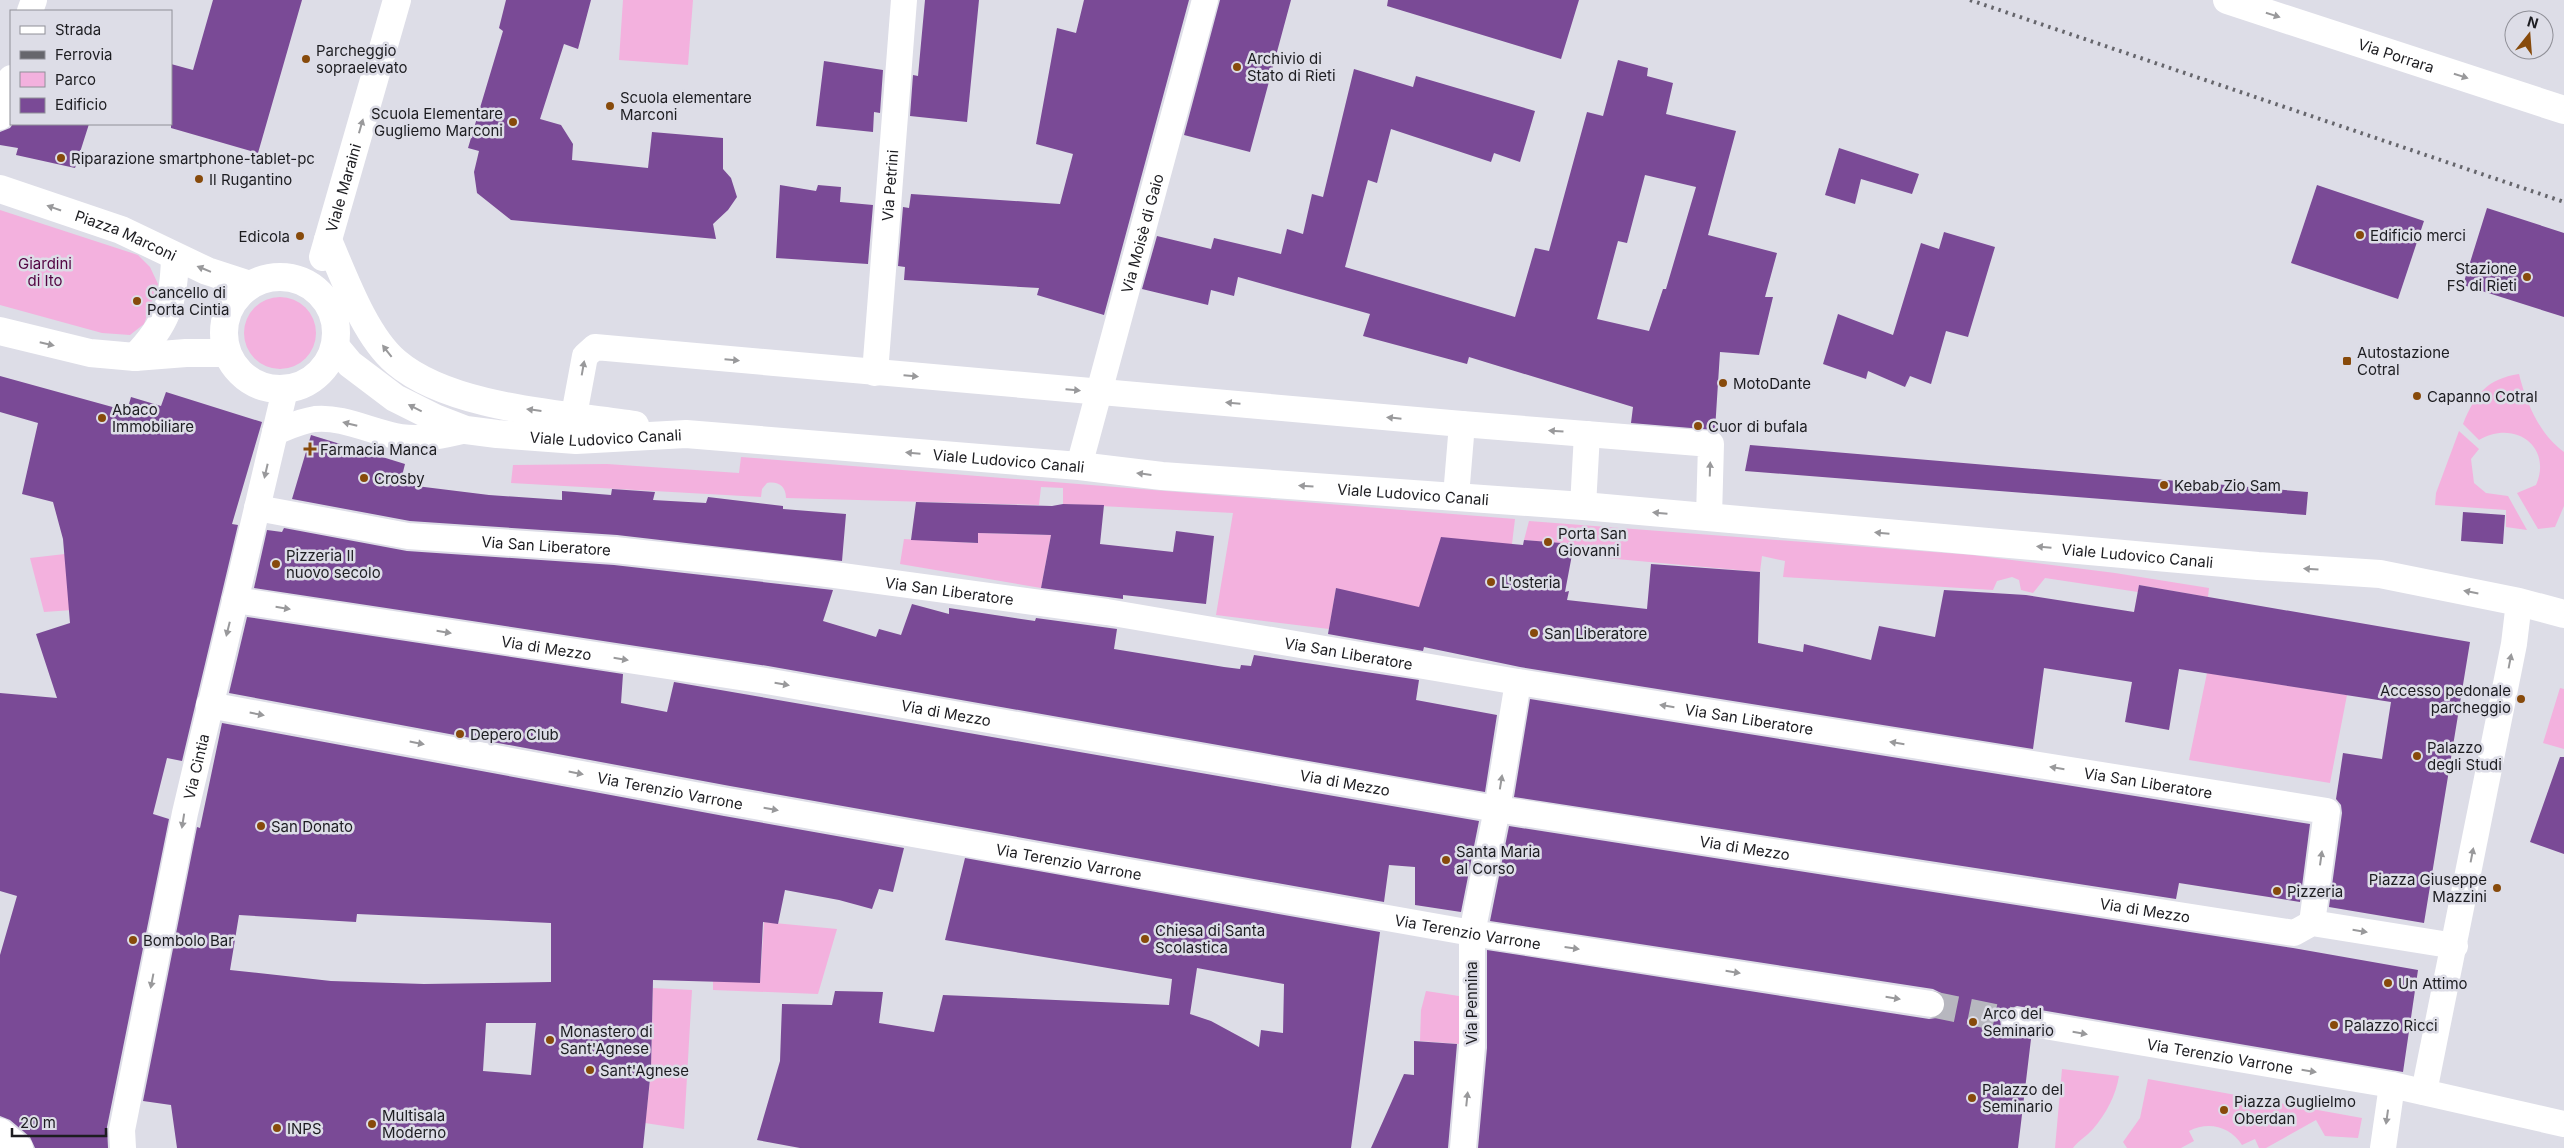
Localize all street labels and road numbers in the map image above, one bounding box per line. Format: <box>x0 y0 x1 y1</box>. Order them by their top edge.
street label: Via Porrara <box>2356 34 2437 77</box>
street label: Viale Maraini <box>321 141 365 234</box>
street label: Via Petrini <box>877 149 902 222</box>
street label: Via Moisè di Gaio <box>1117 171 1167 295</box>
street label: Piazza Marconi <box>73 206 180 265</box>
street label: Viale Ludovico Canali <box>529 425 682 450</box>
street label: Viale Ludovico Canali <box>932 445 1085 476</box>
street label: Viale Ludovico Canali <box>1336 479 1490 509</box>
street label: Via San Liberatore <box>481 531 612 559</box>
street label: Viale Ludovico Canali <box>2061 539 2214 571</box>
street label: Via San Liberatore <box>884 572 1015 609</box>
street label: Via di Mezzo <box>500 631 593 664</box>
street label: Via San Liberatore <box>1283 633 1414 673</box>
street label: Via di Mezzo <box>900 695 993 730</box>
street label: Via San Liberatore <box>1684 699 1815 738</box>
street label: Via Cintia <box>179 732 213 801</box>
street label: Via San Liberatore <box>2083 763 2214 802</box>
street label: Via di Mezzo <box>1299 765 1392 800</box>
street label: Via Terenzio Varrone <box>596 768 745 813</box>
street label: Via di Mezzo <box>1698 831 1791 864</box>
street label: Via Terenzio Varrone <box>994 839 1143 884</box>
street label: Via di Mezzo <box>2098 893 2191 926</box>
street label: Via Terenzio Varrone <box>1393 910 1542 953</box>
street label: Via Pennina <box>1462 961 1481 1045</box>
street label: Via Terenzio Varrone <box>2145 1034 2295 1078</box>

